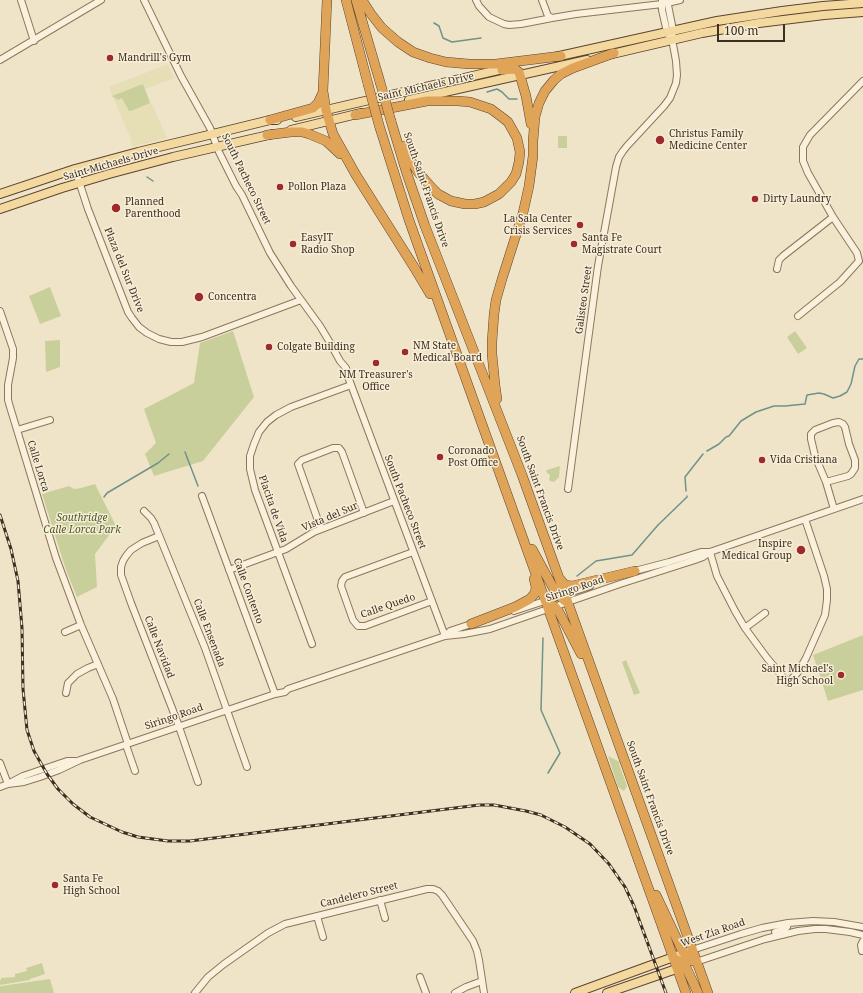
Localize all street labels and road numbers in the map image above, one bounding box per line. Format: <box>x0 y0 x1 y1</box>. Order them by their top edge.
street label: Saint Michaels Drive <box>377 70 475 104</box>
street label: South Saint Francis Drive <box>401 131 451 249</box>
street label: South Pacheco Street <box>219 132 273 226</box>
street label: Saint Michaels Drive <box>62 145 160 183</box>
street label: Plaza del Sur Drive <box>101 226 147 314</box>
street label: Galisteo Street <box>573 265 595 335</box>
street label: South Saint Francis Drive <box>514 434 566 552</box>
street label: Calle Lorca <box>24 439 52 493</box>
street label: South Pacheco Street <box>382 453 428 551</box>
street label: Placita de Vida <box>256 474 290 544</box>
street label: Vista del Sur <box>300 500 360 534</box>
street label: Calle Contento <box>231 557 265 625</box>
street label: Siringo Road <box>544 573 606 605</box>
street label: Calle Quedo <box>359 591 417 621</box>
street label: Calle Ensenada <box>190 597 228 669</box>
street label: Calle Navidad <box>142 614 176 680</box>
street label: Siringo Road <box>143 701 205 733</box>
street label: South Saint Francis Drive <box>624 739 676 857</box>
street label: Candelero Street <box>319 880 399 910</box>
street label: West Zia Road <box>679 916 747 950</box>

